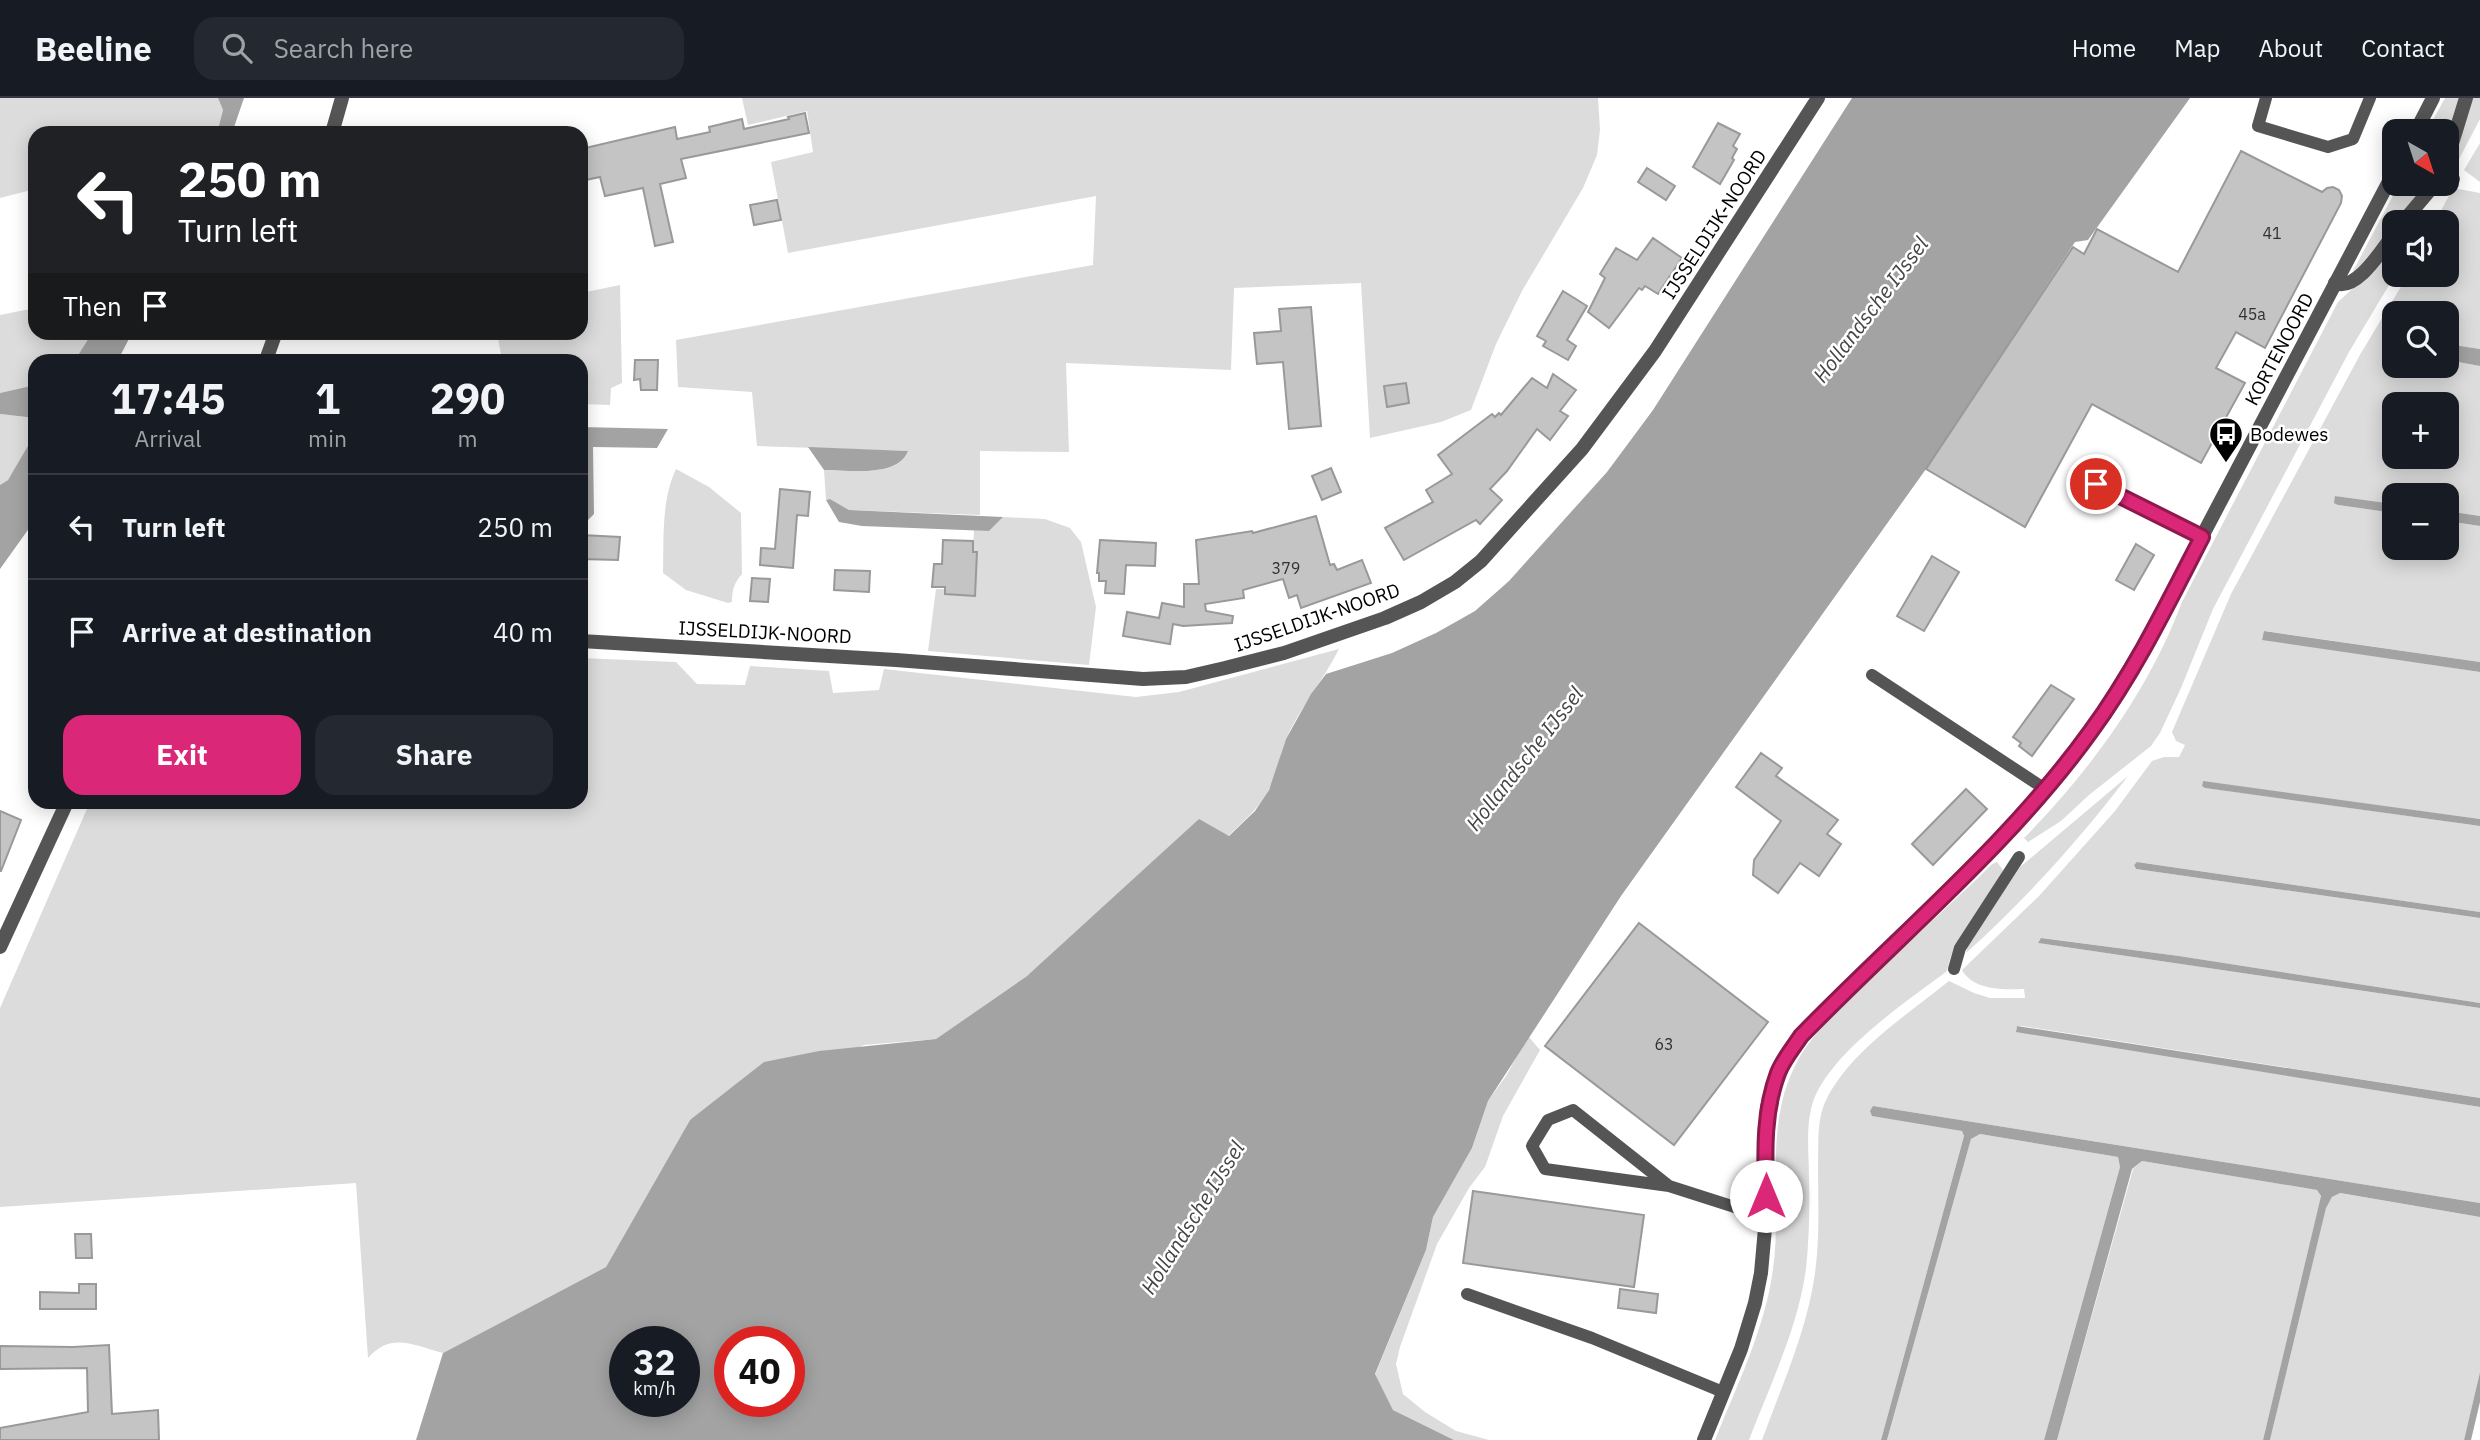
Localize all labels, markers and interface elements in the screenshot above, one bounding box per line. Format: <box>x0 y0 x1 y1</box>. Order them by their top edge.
search box <box>194 17 684 80</box>
text: Beeline <box>35 27 152 70</box>
icon: search <box>218 29 256 67</box>
text: Search here <box>274 31 413 65</box>
text: Home <box>2072 32 2136 64</box>
text: Map <box>2174 32 2220 64</box>
text: About <box>2258 32 2323 64</box>
text: Contact <box>2361 32 2445 64</box>
north arrow <box>2382 119 2459 196</box>
map controls <box>2382 119 2459 560</box>
street label: IJSSELDIJK-NOORD <box>1657 145 1771 303</box>
text: 250 m <box>178 147 322 210</box>
icon: left <box>63 154 154 245</box>
text: Turn left <box>178 209 298 251</box>
button: sound <box>2382 210 2459 287</box>
house number: 41 <box>2262 223 2282 243</box>
water label: Hollandsche IJssel <box>1806 231 1934 388</box>
icon: arrive <box>136 287 174 325</box>
text: Then <box>63 289 122 323</box>
street label: KORTENOORD <box>2239 289 2319 409</box>
button: search <box>2382 301 2459 378</box>
house number: 45a <box>2238 304 2266 324</box>
text: 17:45 <box>111 371 225 426</box>
text: 1 <box>315 371 340 426</box>
text: 290 <box>430 371 505 426</box>
button: + <box>2382 392 2459 469</box>
bus stop icon: Bodewes <box>2207 415 2245 464</box>
place label: Bodewes <box>2250 422 2329 446</box>
text: Arrival <box>135 423 202 453</box>
text: min <box>308 423 347 453</box>
text: m <box>457 423 478 453</box>
pin <box>2066 454 2126 514</box>
icon: arrive <box>2077 465 2115 503</box>
button: − <box>2382 483 2459 560</box>
icon: left <box>63 508 101 546</box>
text: Turn left <box>122 510 225 544</box>
text: 250 m <box>477 510 553 544</box>
house number: 379 <box>1272 558 1300 578</box>
street label: IJSSELDIJK-NOORD <box>1231 577 1403 657</box>
icon: arrive <box>63 613 101 651</box>
text: Arrive at destination <box>122 615 372 649</box>
text: 40 m <box>493 615 553 649</box>
street label: IJSSELDIJK-NOORD <box>678 615 852 649</box>
water label: Hollandsche IJssel <box>1459 680 1590 836</box>
button: Exit <box>63 715 301 795</box>
button: Share <box>315 715 553 795</box>
house number: 63 <box>1654 1034 1674 1054</box>
water label: Hollandsche IJssel <box>1134 1135 1251 1299</box>
position arrow <box>1729 1159 1803 1233</box>
speed limit sign: 40 <box>714 1326 805 1417</box>
text: 32 <box>633 1339 676 1385</box>
text: km/h <box>633 1377 676 1400</box>

